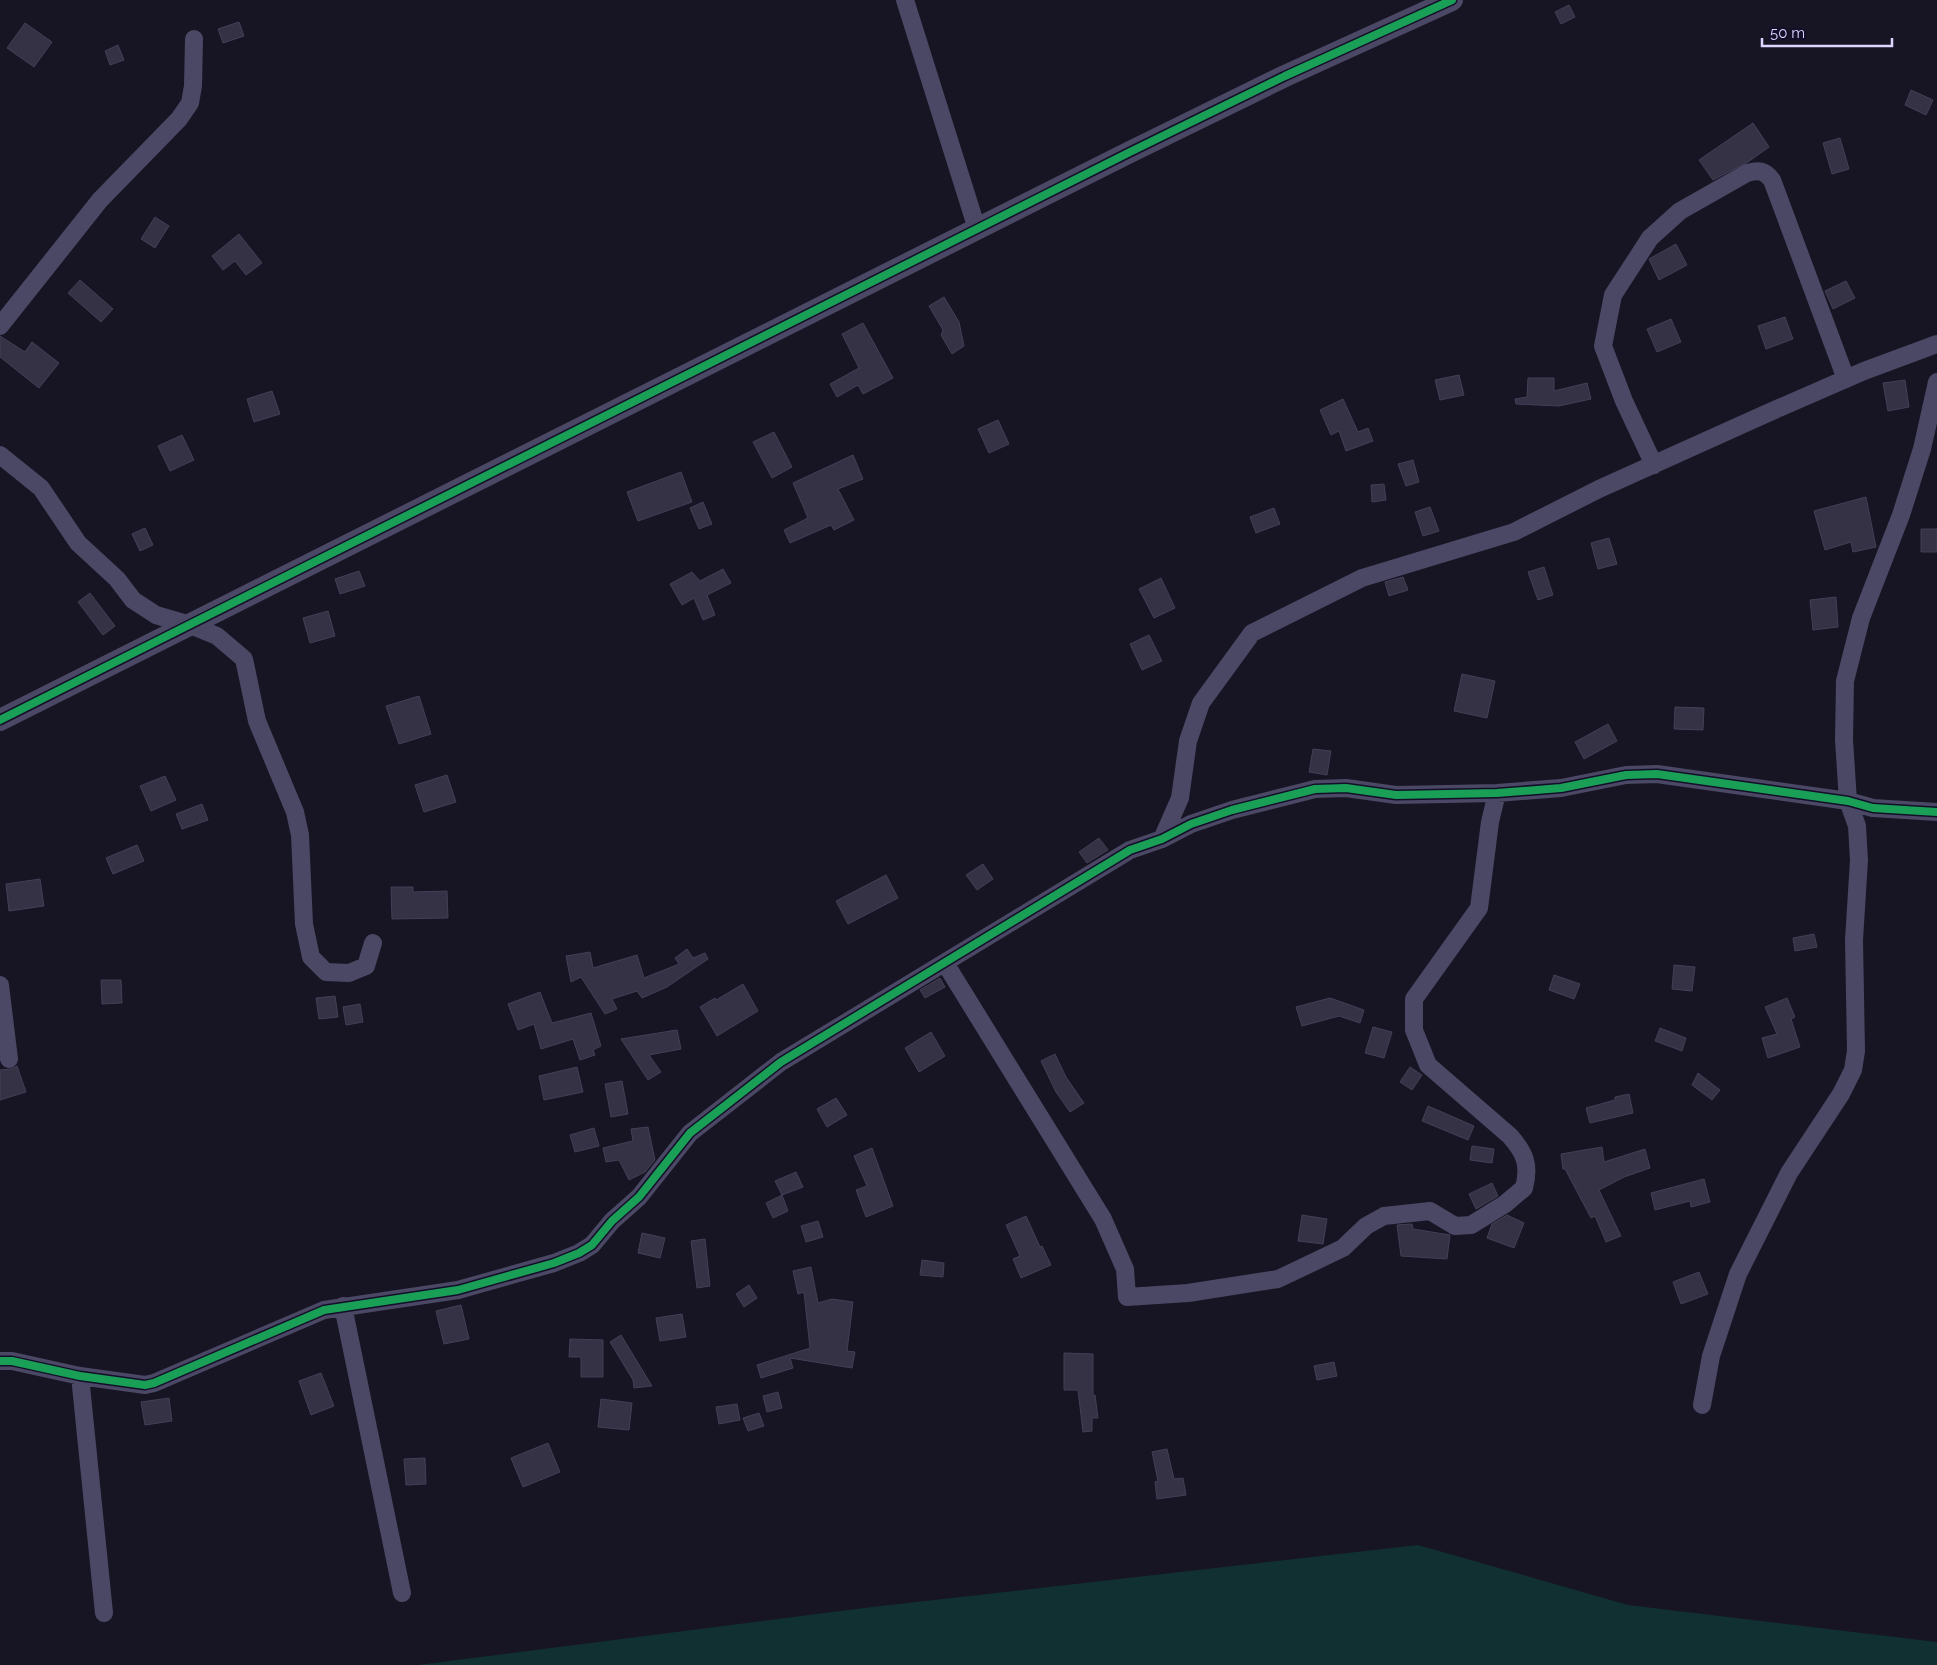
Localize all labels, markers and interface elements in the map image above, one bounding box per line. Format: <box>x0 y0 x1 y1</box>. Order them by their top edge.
scale bar <box>1762 15 1892 47</box>
text: 50 m <box>1770 24 1805 42</box>

